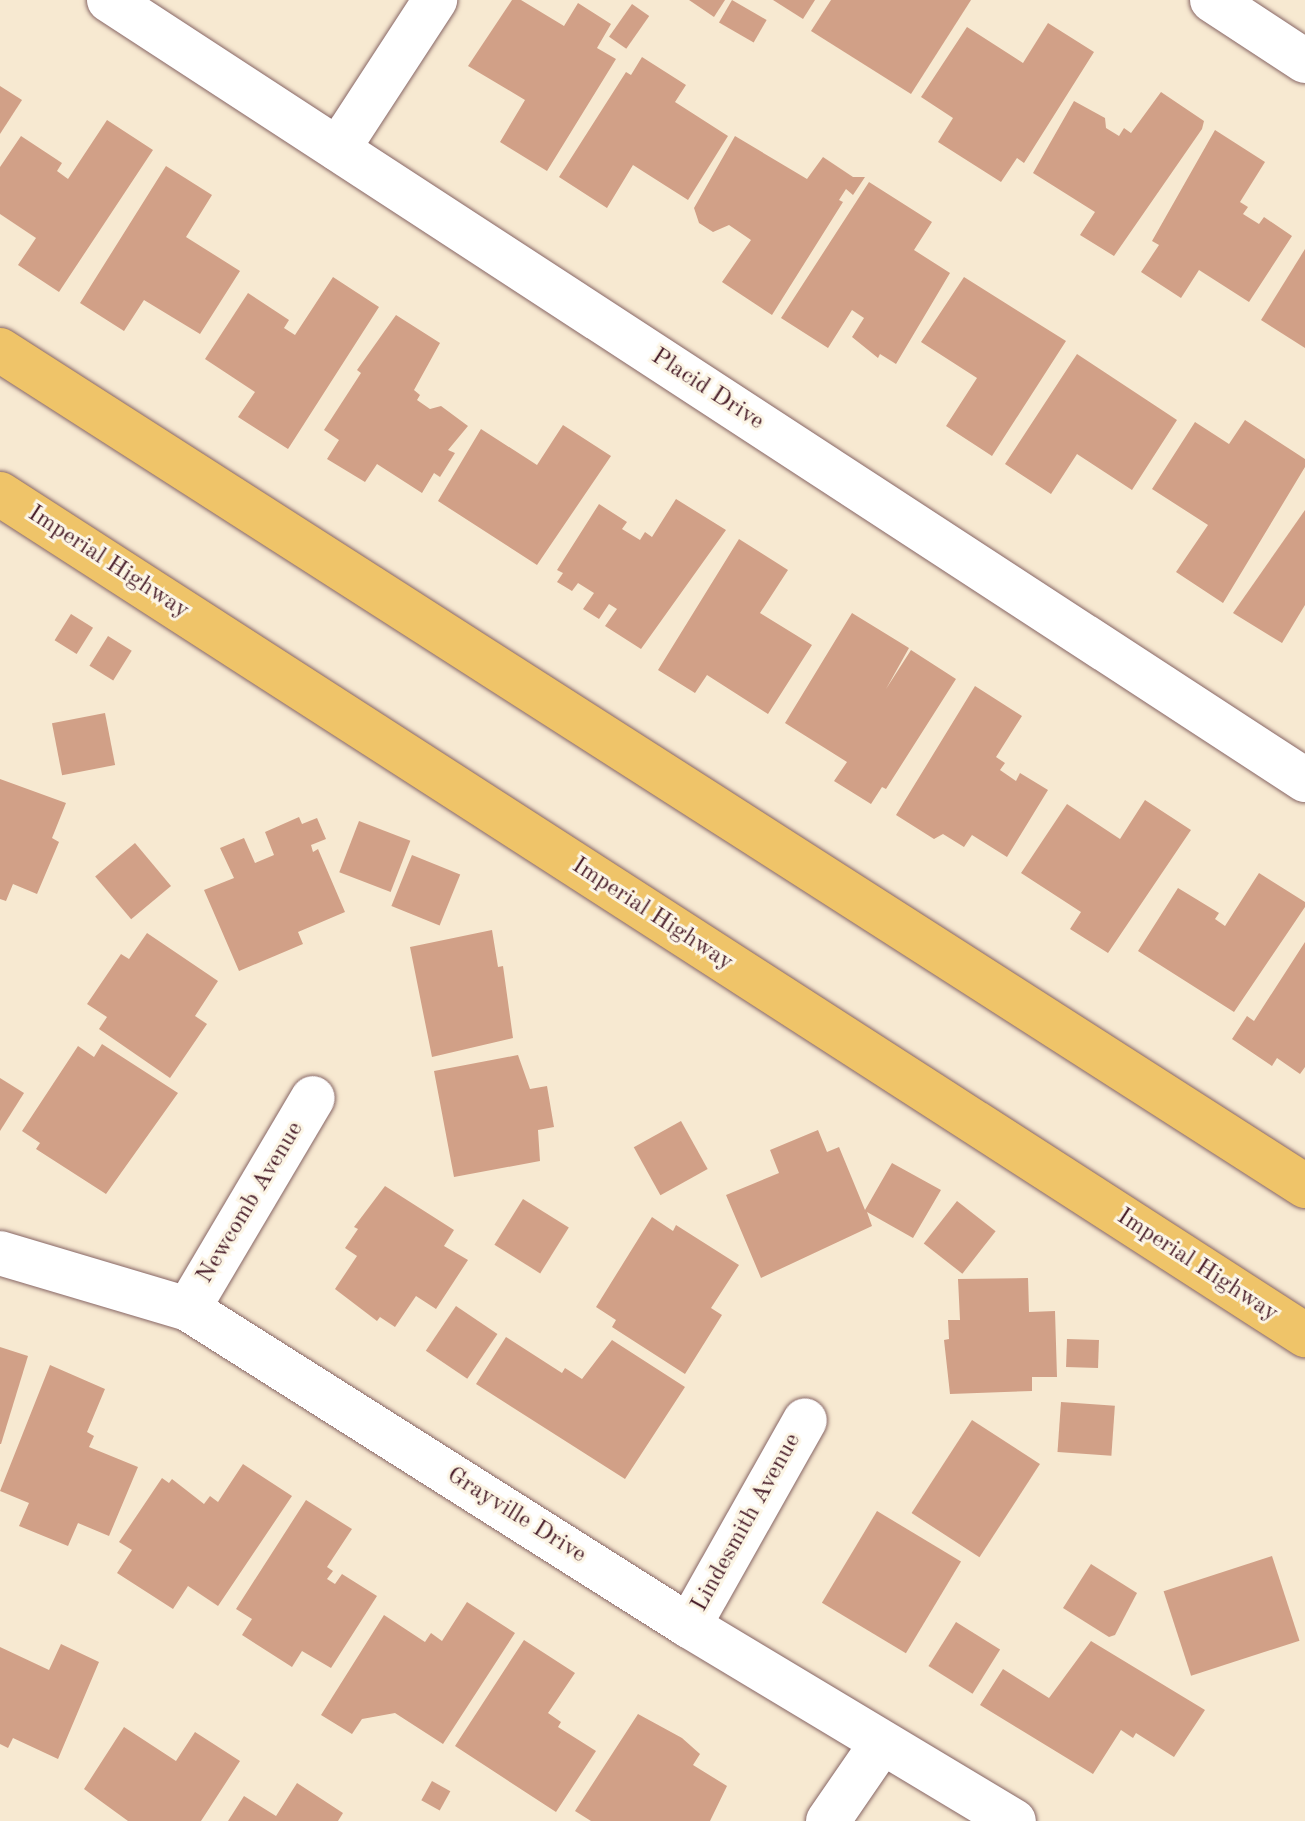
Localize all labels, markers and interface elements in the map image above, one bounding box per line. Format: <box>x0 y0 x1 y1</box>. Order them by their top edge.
street label: Placid Drive <box>645 343 769 437</box>
street label: Imperial Highway <box>22 500 194 626</box>
street label: Imperial Highway <box>566 852 738 978</box>
street label: Newcomb Avenue <box>191 1117 311 1289</box>
street label: Imperial Highway <box>1111 1203 1283 1329</box>
street label: Lindesmith Avenue <box>686 1429 808 1617</box>
street label: Grayville Drive <box>441 1462 591 1570</box>

